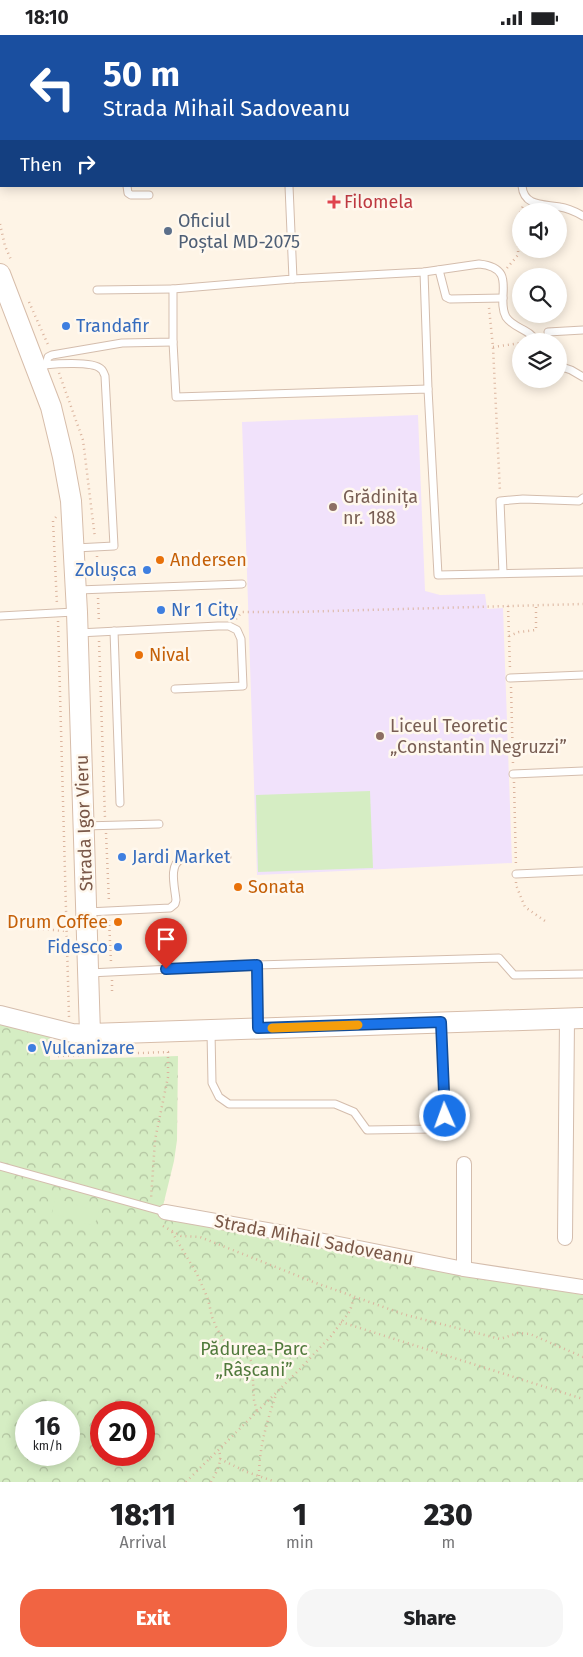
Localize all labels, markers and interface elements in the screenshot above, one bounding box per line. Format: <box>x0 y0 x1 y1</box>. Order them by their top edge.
text: 18:10 <box>25 6 69 29</box>
text: 50 m <box>103 53 180 95</box>
icon: left <box>20 55 85 120</box>
text: Strada Mihail Sadoveanu <box>103 95 350 122</box>
icon: right <box>72 150 100 178</box>
text: Then <box>20 153 62 176</box>
place label: Filomela <box>344 191 413 213</box>
marker: Filomela <box>328 196 340 208</box>
map controls <box>512 203 567 388</box>
button: sound <box>512 203 567 258</box>
place label: Oficiul Poștal MD-2075 <box>178 210 300 254</box>
marker: Oficiul Poștal MD-2075 <box>162 225 174 237</box>
button: search <box>512 268 567 323</box>
place label: Trandafir <box>76 315 149 337</box>
marker: Trandafir <box>60 320 72 332</box>
button: layers <box>512 333 567 388</box>
place label: Grădinița nr. 188 <box>343 486 418 529</box>
marker: Grădinița nr. 188 <box>327 501 339 513</box>
place label: Andersen <box>170 549 247 571</box>
marker: Andersen <box>154 554 166 566</box>
place label: Zolușca <box>75 559 137 582</box>
marker: Zolușca <box>141 564 153 576</box>
place label: Nr 1 City <box>171 599 238 621</box>
marker: Nr 1 City <box>155 604 167 616</box>
place label: Nival <box>149 644 190 666</box>
marker: Nival <box>133 649 145 661</box>
place label: Liceul Teoretic „Constantin Negruzzi” <box>390 715 567 758</box>
marker: Liceul Teoretic „Constantin Negruzzi” <box>374 730 386 742</box>
street label: Strada Igor Vieru <box>71 754 97 892</box>
place label: Jardi Market <box>132 846 231 868</box>
marker: Jardi Market <box>116 851 128 863</box>
place label: Sonata <box>248 876 305 898</box>
marker: Sonata <box>232 881 244 893</box>
place label: Drum Coffee <box>7 911 108 933</box>
marker: Drum Coffee <box>112 916 124 928</box>
pin <box>145 918 187 969</box>
icon: arrive <box>152 925 180 953</box>
place label: Fidesco <box>47 936 108 958</box>
marker: Fidesco <box>112 941 124 953</box>
place label: Vulcanizare <box>42 1037 135 1059</box>
marker: Vulcanizare <box>26 1042 38 1054</box>
position arrow <box>418 1089 470 1141</box>
street label: Strada Mihail Sadoveanu <box>213 1210 415 1270</box>
park label: Pădurea-Parc „Râșcani” <box>200 1338 308 1382</box>
speed limit sign: 20 <box>90 1401 155 1466</box>
text: 16 <box>35 1412 60 1442</box>
text: km/h <box>33 1439 62 1453</box>
text: 18:11 <box>110 1497 176 1533</box>
text: 1 <box>293 1497 307 1533</box>
text: 230 <box>424 1497 473 1533</box>
text: Arrival <box>120 1533 166 1552</box>
text: min <box>286 1533 314 1552</box>
text: m <box>441 1533 455 1552</box>
button: Exit <box>20 1589 287 1647</box>
button: Share <box>297 1589 563 1647</box>

